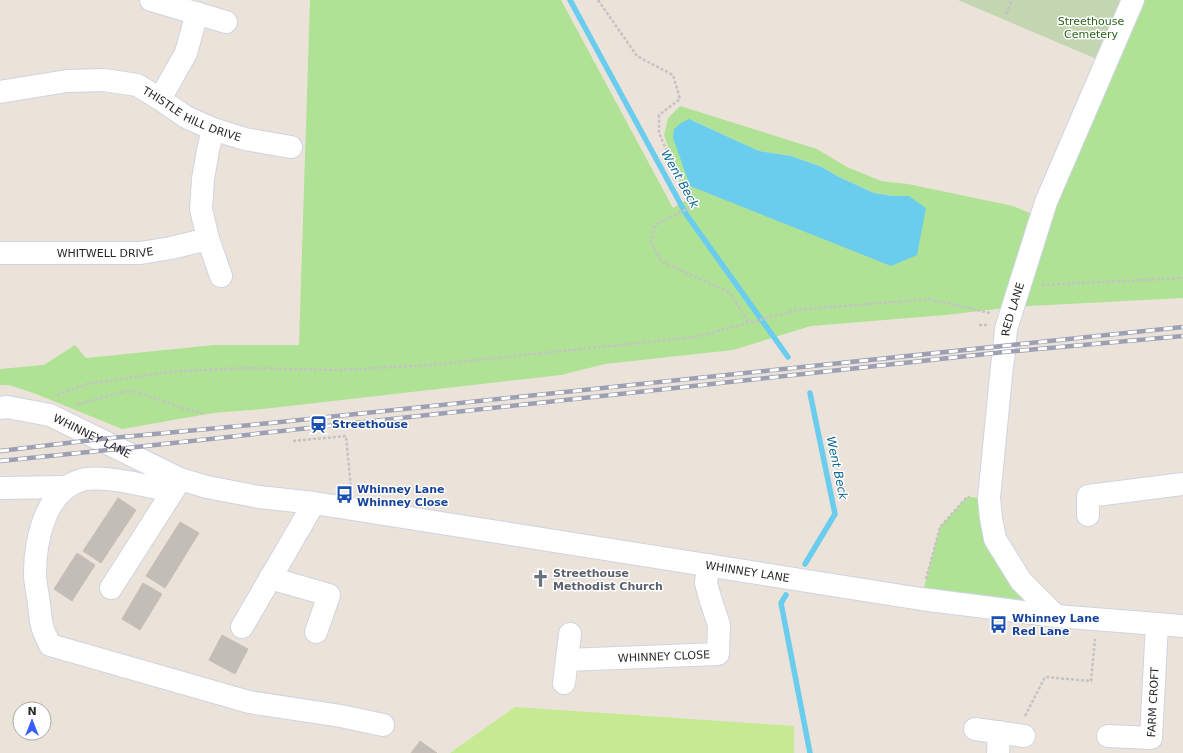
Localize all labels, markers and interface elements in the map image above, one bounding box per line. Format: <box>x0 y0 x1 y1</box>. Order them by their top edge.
park label: Streethouse Cemetery <box>1058 15 1125 41</box>
street label: THISTLE HILL DRIVE <box>139 83 243 144</box>
water label: Went Beck <box>658 147 702 212</box>
street label: WHITWELL DRIVE <box>57 245 154 260</box>
street label: RED LANE <box>999 281 1027 337</box>
street label: WHINNEY LANE <box>51 412 133 461</box>
station icon: Streethouse <box>309 414 329 434</box>
place label: Streethouse <box>332 418 408 431</box>
water label: Went Beck <box>823 435 851 502</box>
place label: Whinney Lane Whinney Close <box>357 483 448 509</box>
bus stop icon: Whinney Lane Whinney Close <box>334 485 354 505</box>
street label: WHINNEY LANE <box>704 559 791 585</box>
place label: Streethouse Methodist Church <box>553 567 663 593</box>
church icon: Streethouse Methodist Church <box>530 569 550 589</box>
place label: Whinney Lane Red Lane <box>1012 612 1100 638</box>
bus stop icon: Whinney Lane Red Lane <box>989 614 1009 634</box>
street label: WHINNEY CLOSE <box>618 648 710 665</box>
street label: FARM CROFT <box>1145 666 1162 738</box>
north arrow <box>12 701 52 741</box>
text: N <box>27 705 37 718</box>

